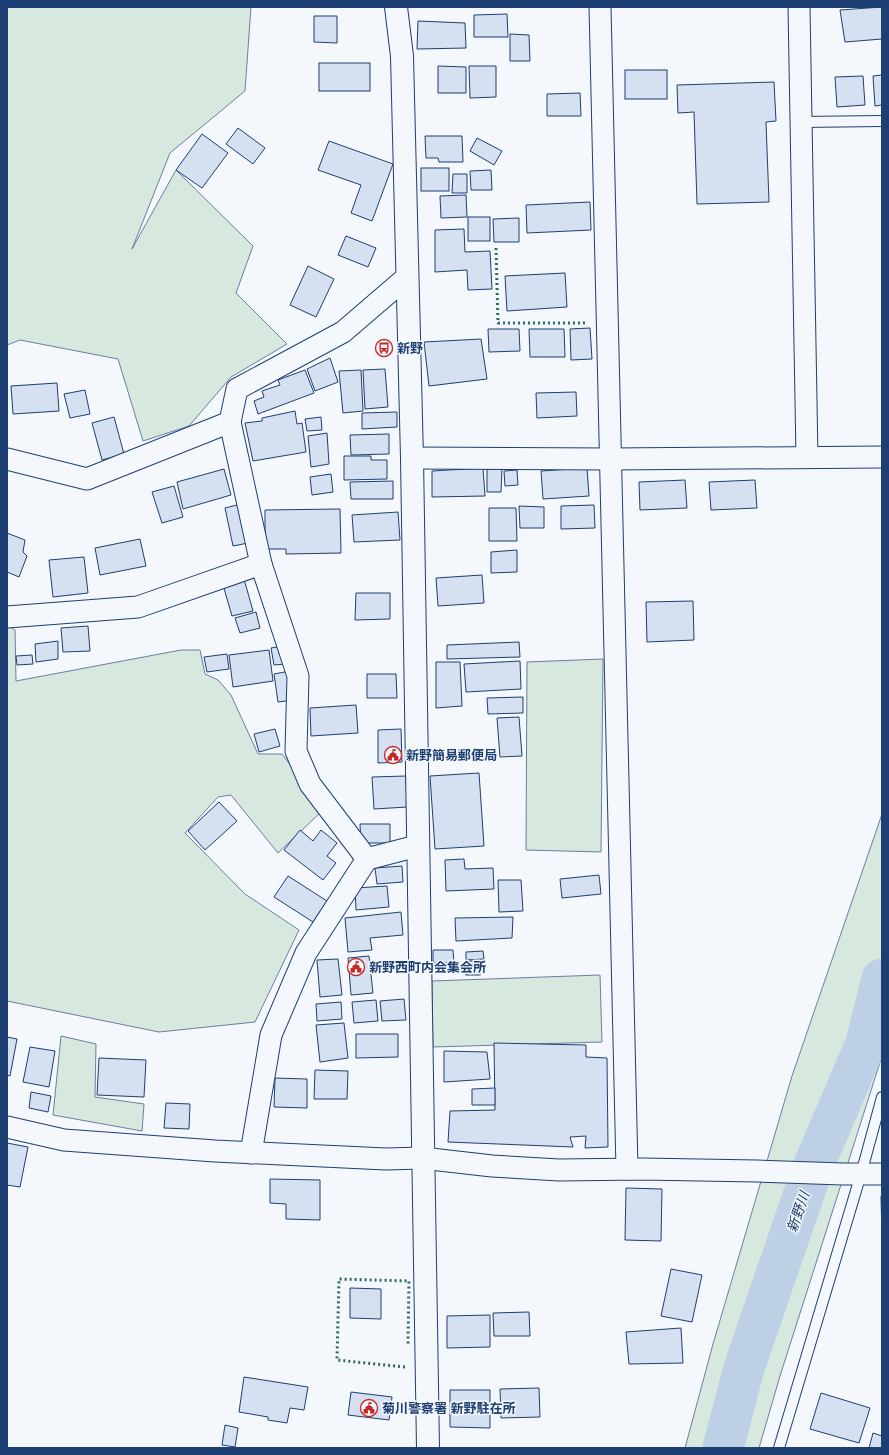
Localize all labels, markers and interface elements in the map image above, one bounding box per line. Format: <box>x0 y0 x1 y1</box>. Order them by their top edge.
bus stop icon: 新野 <box>374 338 394 358</box>
place label: 新野 <box>397 340 423 358</box>
public building icon: 新野簡易郵便局 <box>383 745 403 765</box>
place label: 新野簡易郵便局 <box>406 747 497 765</box>
public building icon: 新野西町内会集会所 <box>346 957 366 977</box>
place label: 新野西町内会集会所 <box>369 959 486 977</box>
water label: 新野川 <box>783 1187 815 1235</box>
public building icon: 菊川警察署 新野駐在所 <box>359 1398 379 1418</box>
place label: 菊川警察署 新野駐在所 <box>382 1400 516 1418</box>

